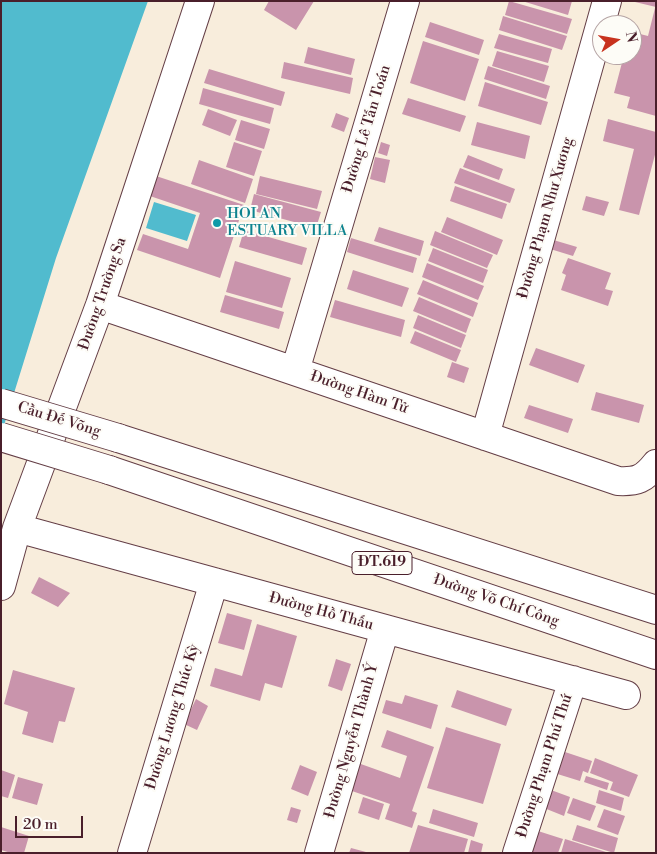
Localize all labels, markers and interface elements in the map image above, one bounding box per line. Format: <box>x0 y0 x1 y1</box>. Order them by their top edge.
north arrow <box>592 15 642 65</box>
text: N <box>621 30 641 44</box>
street label: Đường Lê Tấn Toán <box>339 63 395 195</box>
street label: Đường Phạm Như Xương <box>514 135 578 301</box>
place label: HOI AN ESTUARY VILLA <box>227 205 347 240</box>
marker: HOI AN ESTUARY VILLA <box>211 217 223 229</box>
street label: Đường Trường Sa <box>75 235 131 353</box>
street label: Đường Hàm Tử <box>308 368 410 418</box>
street label: Cầu Đế Võng <box>15 399 103 441</box>
road number: ĐT.619 <box>352 552 412 574</box>
street label: Đường Võ Chí Công <box>431 571 561 631</box>
street label: Đường Hồ Thấu <box>267 589 375 635</box>
street label: Đường Lương Thúc Kỳ <box>142 642 204 792</box>
street label: Đường Nguyễn Thành Ý <box>321 662 383 820</box>
street label: Đường Phạm Phú Thứ <box>513 692 577 840</box>
scale bar <box>18 806 85 838</box>
text: 20 m <box>23 815 58 834</box>

